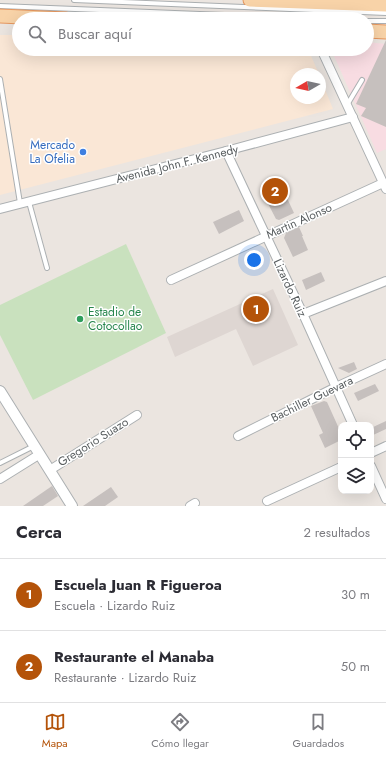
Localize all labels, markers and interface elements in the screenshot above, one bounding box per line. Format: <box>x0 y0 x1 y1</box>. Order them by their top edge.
search box <box>12 12 374 56</box>
icon: search <box>26 23 48 45</box>
text: Buscar aquí <box>58 23 132 45</box>
north arrow <box>290 68 326 104</box>
place label: Mercado La Ofelia <box>29 136 75 168</box>
street label: Avenida John F. Kennedy <box>114 140 241 188</box>
marker: Mercado La Ofelia <box>78 147 88 157</box>
pin: 2 <box>262 176 288 206</box>
street label: Martin Alonso <box>263 198 335 244</box>
your location <box>244 250 264 270</box>
street label: Lizardo Ruiz <box>269 256 312 321</box>
pin: 1 <box>243 294 269 324</box>
place label: Estadio de Cotocollao <box>88 303 143 335</box>
marker: Estadio de Cotocollao <box>75 314 85 324</box>
street label: Bachiller Guevara <box>268 371 356 427</box>
street label: Gregorio Suazo <box>54 413 132 471</box>
map controls <box>338 422 374 494</box>
button: locate <box>338 422 374 458</box>
button: layers <box>338 458 374 494</box>
text: Cerca <box>16 520 62 544</box>
text: 2 resultados <box>304 523 370 542</box>
text: Escuela Juan R Figueroa <box>54 574 222 596</box>
text: 1 <box>26 585 32 604</box>
text: 30 m <box>341 585 370 604</box>
text: Escuela · Lizardo Ruiz <box>54 596 175 615</box>
text: Restaurante el Manaba <box>54 646 214 668</box>
text: 2 <box>25 657 33 676</box>
text: 50 m <box>341 657 370 676</box>
text: Restaurante · Lizardo Ruiz <box>54 668 196 687</box>
tab: Mapa <box>42 711 68 751</box>
tab: Cómo llegar <box>151 711 209 751</box>
tab: Guardados <box>292 711 344 751</box>

